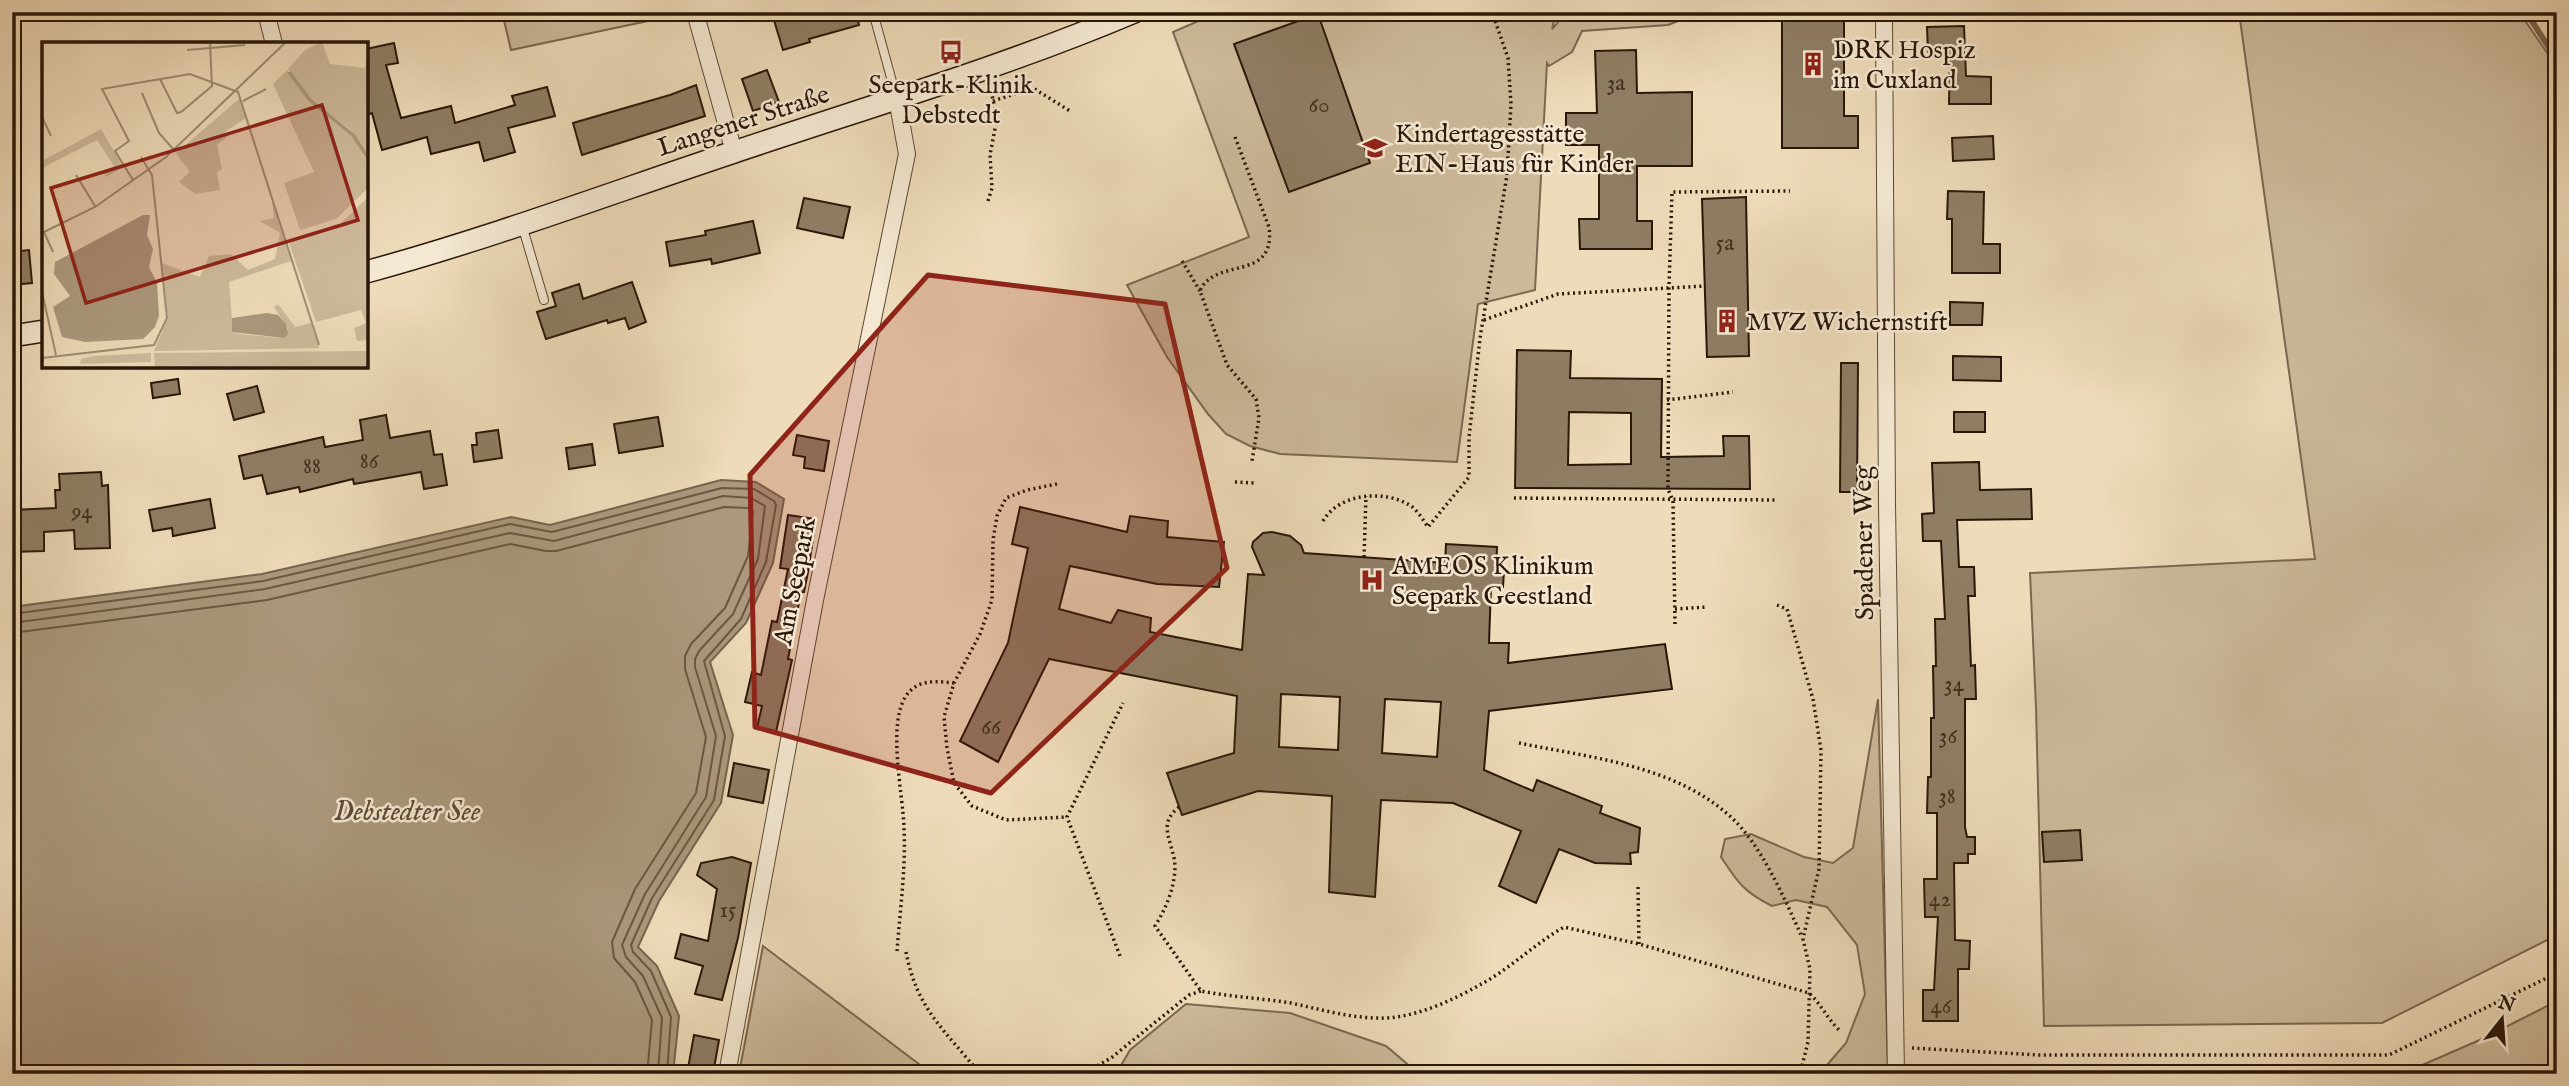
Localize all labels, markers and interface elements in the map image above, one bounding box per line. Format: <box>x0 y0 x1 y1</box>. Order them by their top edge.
place label: DRK Hospiz im Cuxland <box>1833 34 1976 97</box>
bus stop icon: Seepark-Klinik Debstedt <box>937 38 965 66</box>
inset map <box>42 42 368 368</box>
building icon: DRK Hospiz im Cuxland <box>1799 50 1827 78</box>
place label: Seepark-Klinik Debstedt <box>868 69 1035 132</box>
house number: 3a <box>1607 69 1625 98</box>
street label: Langener Straße <box>653 78 834 165</box>
house number: 60 <box>1308 91 1330 120</box>
place label: Kindertagesstätte EIN-Haus für Kinder <box>1395 118 1634 181</box>
school or university icon: Kindertagesstätte EIN-Haus für Kinder <box>1361 134 1389 162</box>
house number: 5a <box>1716 229 1734 258</box>
place label: MVZ Wichernstift <box>1747 306 1948 339</box>
building icon: MVZ Wichernstift <box>1713 307 1741 335</box>
house number: 86 <box>360 447 380 476</box>
house number: 88 <box>303 452 321 481</box>
street label: Spadener Weg <box>1847 464 1882 621</box>
house number: 94 <box>70 497 93 526</box>
street label: Am Seepark <box>767 514 824 649</box>
place label: AMEOS Klinikum Seepark Geestland <box>1391 550 1594 613</box>
hospital icon: AMEOS Klinikum Seepark Geestland <box>1358 566 1386 594</box>
house number: 34 <box>1944 670 1965 699</box>
house number: 66 <box>981 713 1002 742</box>
house number: 36 <box>1939 722 1958 751</box>
house number: 38 <box>1938 782 1956 811</box>
water label: Debstedter See <box>334 795 481 830</box>
house number: 42 <box>1929 885 1951 914</box>
house number: 15 <box>720 896 736 925</box>
north arrow <box>2468 984 2538 1054</box>
text: N <box>2494 990 2518 1019</box>
house number: 46 <box>1931 992 1953 1021</box>

